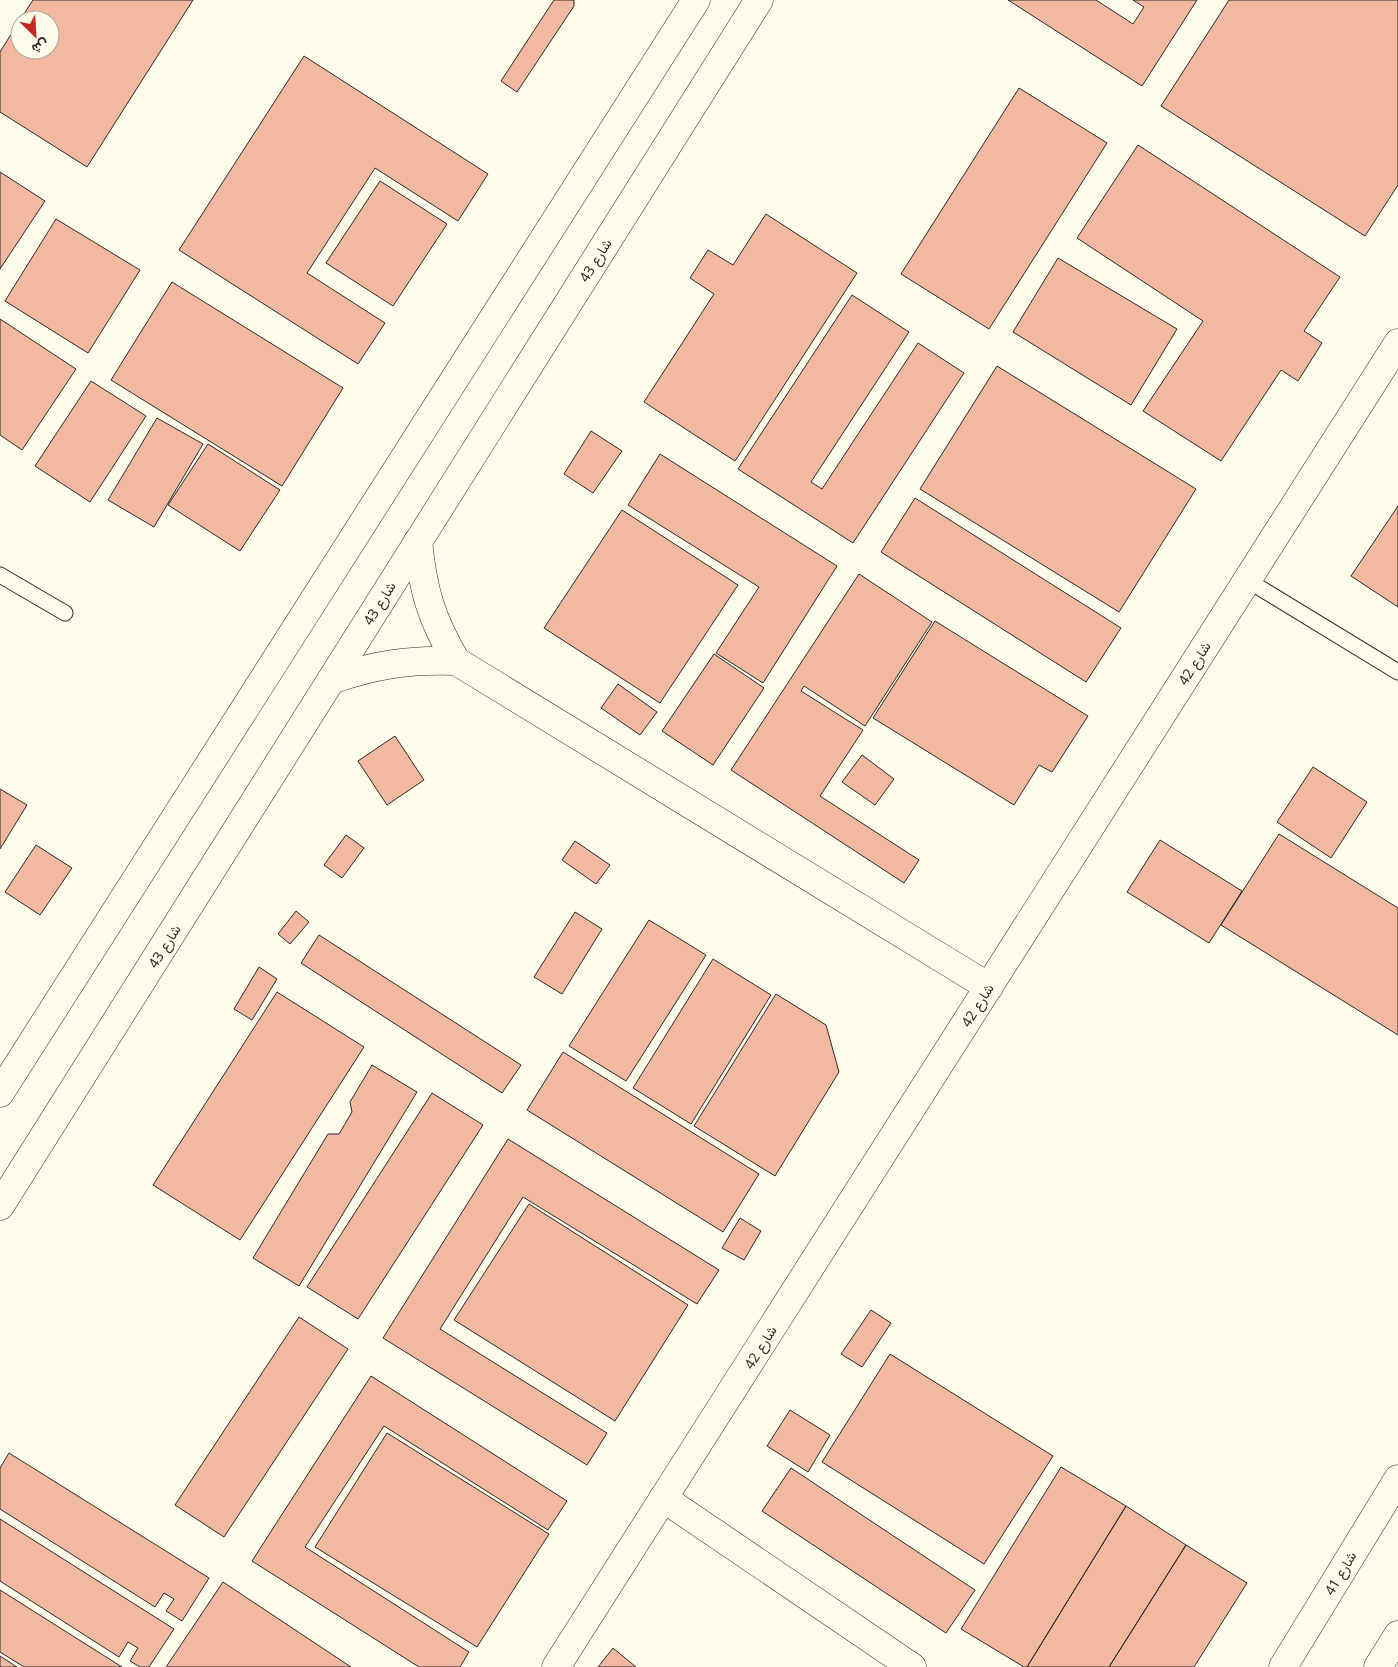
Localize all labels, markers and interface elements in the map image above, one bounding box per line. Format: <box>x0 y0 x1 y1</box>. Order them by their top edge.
north arrow <box>10 10 60 60</box>
text: ش <box>29 35 52 59</box>
street label: شارع 43 <box>574 235 617 286</box>
street label: شارع 43 <box>358 578 401 629</box>
street label: شارع 42 <box>1173 638 1216 689</box>
street label: شارع 43 <box>143 921 186 972</box>
street label: شارع 42 <box>956 980 999 1031</box>
street label: شارع 42 <box>739 1322 782 1373</box>
street label: شارع 41 <box>1320 1548 1362 1599</box>

